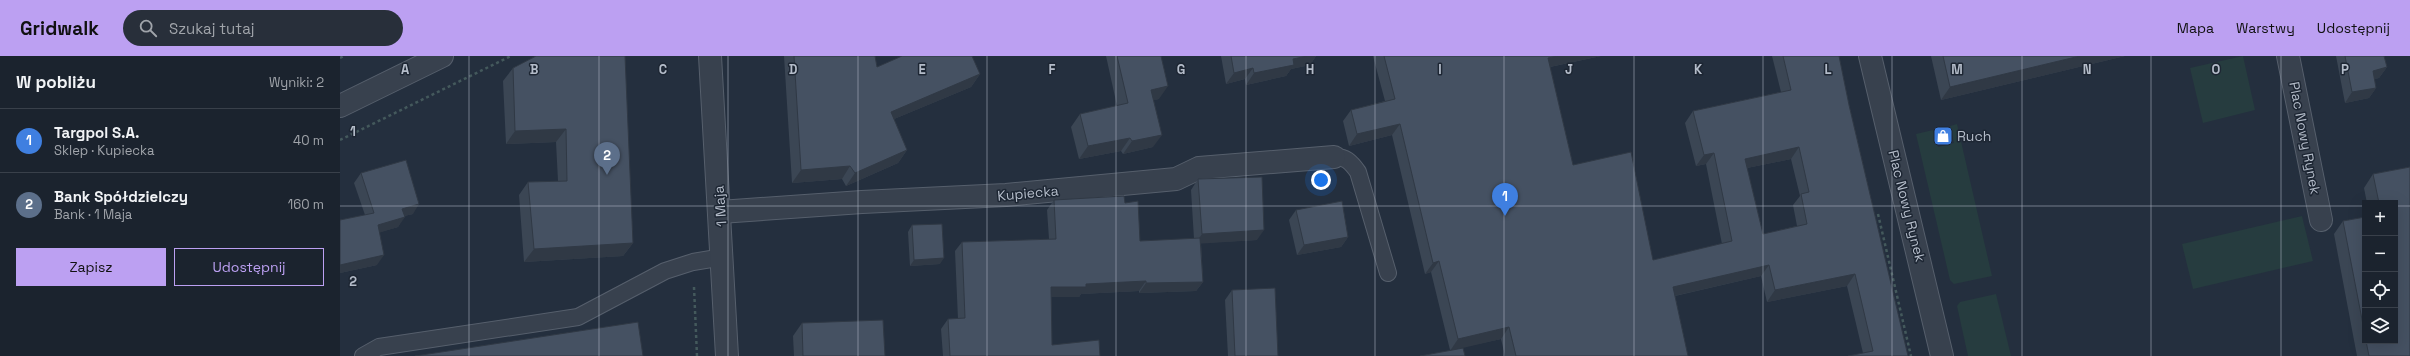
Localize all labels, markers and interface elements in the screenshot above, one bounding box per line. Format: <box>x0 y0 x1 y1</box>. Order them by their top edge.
search box <box>123 10 403 46</box>
text: Gridwalk <box>20 16 99 41</box>
icon: search <box>137 17 159 39</box>
text: Szukaj tutaj <box>169 19 254 38</box>
text: Mapa <box>2177 19 2214 37</box>
text: Warstwy <box>2236 19 2295 37</box>
text: Udostępnij <box>2317 19 2390 37</box>
text: A <box>401 61 410 78</box>
text: B <box>530 61 539 78</box>
text: C <box>659 61 667 78</box>
text: D <box>789 61 798 78</box>
text: E <box>918 61 926 78</box>
text: F <box>1049 61 1056 78</box>
text: G <box>1177 61 1185 78</box>
text: H <box>1306 61 1314 78</box>
text: I <box>1438 61 1442 78</box>
text: J <box>1565 61 1573 78</box>
text: K <box>1694 61 1703 78</box>
text: L <box>1824 61 1832 78</box>
text: M <box>1951 61 1963 78</box>
text: N <box>2083 61 2091 78</box>
text: O <box>2212 61 2221 78</box>
text: P <box>2341 61 2349 78</box>
text: W pobliżu <box>16 71 96 93</box>
text: Wyniki: 2 <box>269 74 324 91</box>
street label: Plac Nowy Rynek <box>2285 80 2325 196</box>
text: Targpol S.A. <box>54 123 140 142</box>
text: 1 <box>350 123 356 140</box>
shop icon: Ruch <box>1932 125 1954 147</box>
place label: Ruch <box>1957 127 1991 145</box>
text: 1 <box>26 132 32 149</box>
text: 40 m <box>293 132 324 149</box>
text: Sklep · Kupiecka <box>54 142 154 159</box>
pin: 2 <box>594 142 620 175</box>
street label: Plac Nowy Rynek <box>1884 148 1930 264</box>
your location <box>1311 170 1331 190</box>
street label: Kupiecka <box>997 181 1059 205</box>
pin: 1 <box>1492 183 1518 216</box>
street label: 1 Maja <box>710 185 730 227</box>
text: Bank Spółdzielczy <box>54 187 188 206</box>
text: 2 <box>25 196 33 213</box>
text: 160 m <box>288 196 324 213</box>
map controls <box>2362 200 2398 344</box>
button: + <box>2362 200 2398 236</box>
text: Bank · 1 Maja <box>54 206 132 223</box>
button: − <box>2362 236 2398 272</box>
button: Zapisz <box>16 248 166 286</box>
button: Udostępnij <box>174 248 324 286</box>
button: locate <box>2362 272 2398 308</box>
text: 2 <box>349 273 357 290</box>
button: layers <box>2362 308 2398 344</box>

